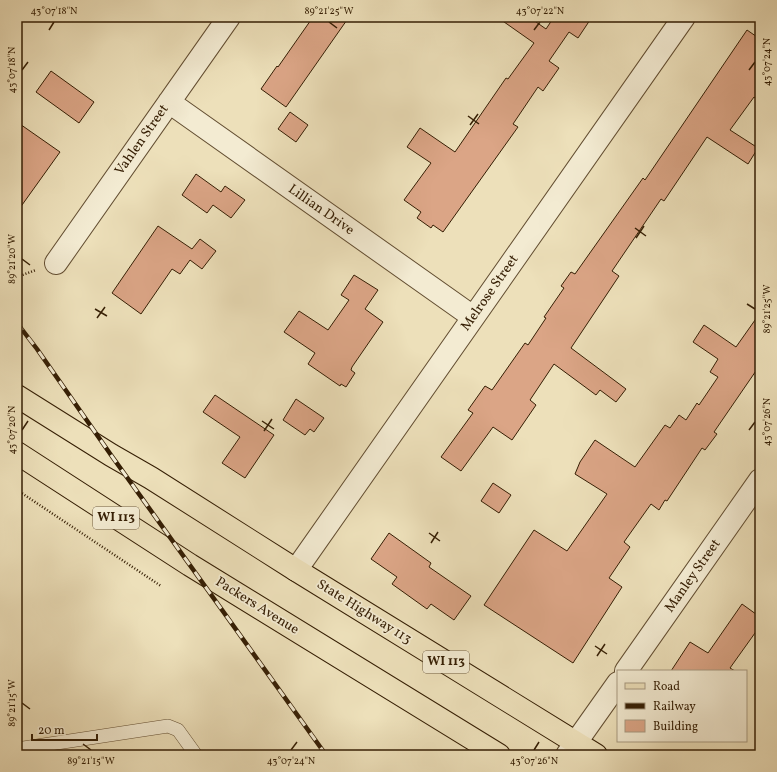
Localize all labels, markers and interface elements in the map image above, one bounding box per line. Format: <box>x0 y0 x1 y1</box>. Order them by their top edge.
text: 43°07'18"N <box>31 4 78 18</box>
text: 89°21'25"W <box>305 4 353 18</box>
text: 43°07'22"N <box>516 4 565 18</box>
text: 43°07'24"N <box>760 37 774 86</box>
text: 43°07'18"N <box>5 46 19 93</box>
street label: Vahlen Street <box>111 101 173 179</box>
street label: Lillian Drive <box>284 180 358 240</box>
text: 89°21'20"W <box>5 234 19 284</box>
street label: Melrose Street <box>457 251 523 335</box>
text: 89°21'25"W <box>760 285 774 333</box>
text: 43°07'26"N <box>760 397 774 446</box>
text: 43°07'20"N <box>5 405 19 454</box>
road number: WI 113 <box>93 507 139 529</box>
street label: Manley Street <box>661 535 725 617</box>
street label: Packers Avenue <box>211 573 303 640</box>
street label: State Highway 113 <box>313 575 415 649</box>
road number: WI 113 <box>423 651 469 673</box>
legend <box>617 670 747 742</box>
text: 89°21'15"W <box>5 679 19 727</box>
text: Road <box>653 679 680 695</box>
text: Railway <box>653 699 696 715</box>
scale bar <box>32 716 97 742</box>
text: Building <box>653 719 698 735</box>
text: 20 m <box>38 723 65 739</box>
text: 89°21'15"W <box>67 754 115 768</box>
text: 43°07'24"N <box>267 754 316 768</box>
text: 43°07'26"N <box>510 754 559 768</box>

